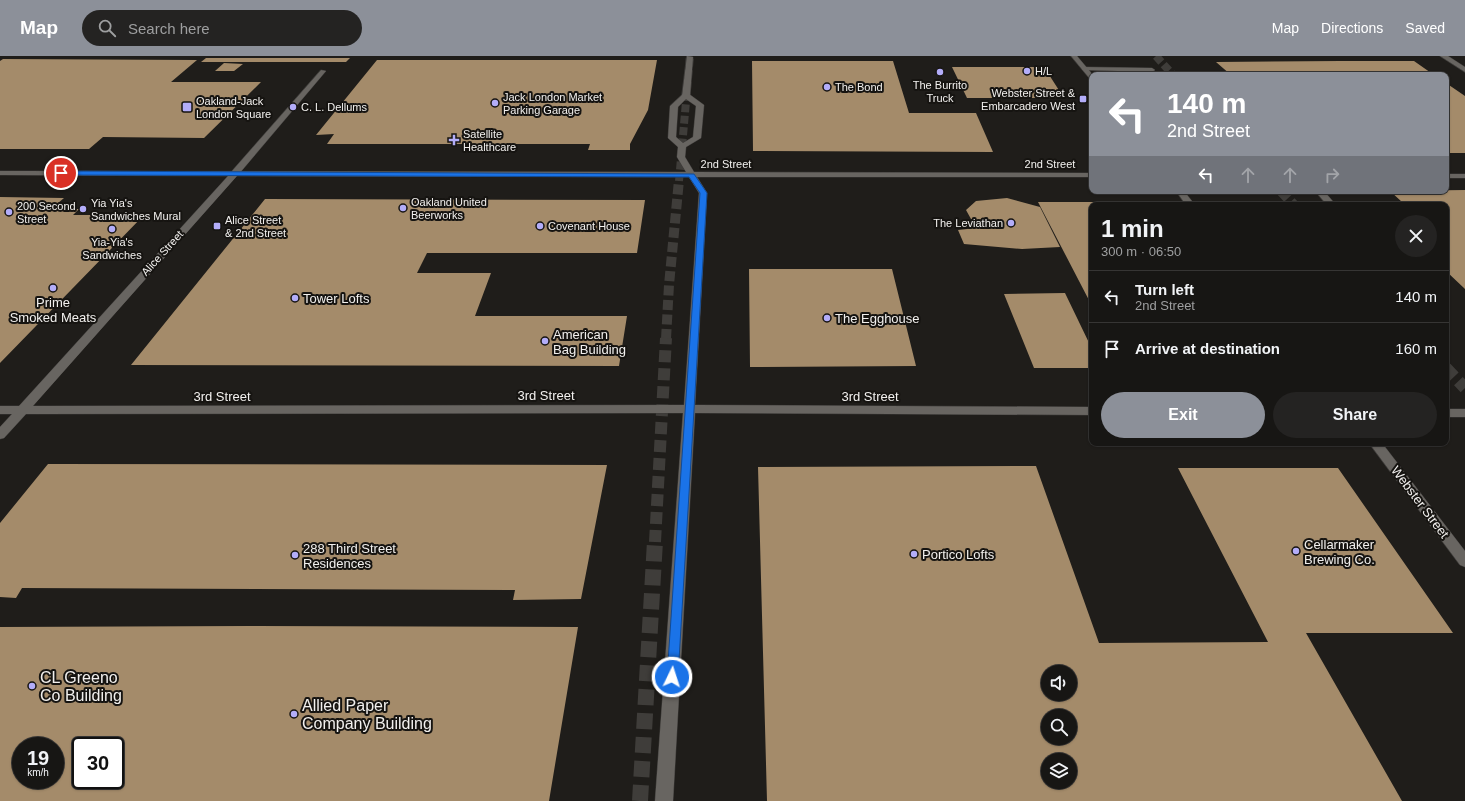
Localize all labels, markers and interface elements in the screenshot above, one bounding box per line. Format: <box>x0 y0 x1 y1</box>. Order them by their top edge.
search box <box>82 10 362 46</box>
text: Map <box>20 17 58 38</box>
icon: search <box>96 17 118 39</box>
text: Search here <box>128 20 210 37</box>
text: Map <box>1272 20 1299 36</box>
text: Directions <box>1321 20 1383 36</box>
text: Saved <box>1405 20 1445 36</box>
place label: H/L <box>1035 65 1052 77</box>
marker: H/L <box>1022 66 1032 76</box>
marker: The Burrito Truck <box>935 67 945 77</box>
place label: The Burrito Truck <box>913 79 967 104</box>
place label: The Bond <box>835 81 883 93</box>
marker: The Bond <box>822 82 832 92</box>
place label: Webster Street & Embarcadero West <box>981 87 1076 112</box>
icon: left <box>1101 88 1153 140</box>
text: 140 m <box>1167 88 1246 119</box>
place label: Jack London Market Parking Garage <box>503 91 602 116</box>
marker: Webster Street & Embarcadero West <box>1078 94 1088 104</box>
place label: Oakland-Jack London Square <box>196 95 271 120</box>
marker: Jack London Market Parking Garage <box>490 98 500 108</box>
marker: Oakland-Jack London Square <box>181 101 193 113</box>
place label: C. L. Dellums <box>301 101 368 113</box>
marker: C. L. Dellums <box>288 102 298 112</box>
text: 2nd Street <box>1167 121 1250 141</box>
place label: Satellite Healthcare <box>463 128 516 153</box>
marker: Satellite Healthcare <box>448 134 460 146</box>
pin <box>44 156 78 190</box>
street label: 2nd Street <box>701 158 751 170</box>
street label: 2nd Street <box>1025 158 1075 170</box>
icon: arrive <box>50 162 72 184</box>
icon: left <box>1195 164 1217 186</box>
icon: ahead <box>1237 164 1259 186</box>
icon: ahead <box>1279 164 1301 186</box>
icon: right <box>1321 164 1343 186</box>
place label: Oakland United Beerworks <box>411 196 487 221</box>
place label: Yia Yia's Sandwiches Mural <box>91 197 181 222</box>
place label: 200 Second Street <box>17 200 76 225</box>
marker: Oakland United Beerworks <box>398 203 408 213</box>
marker: Yia Yia's Sandwiches Mural <box>78 204 88 214</box>
marker: 200 Second Street <box>4 207 14 217</box>
place label: Alice Street & 2nd Street <box>225 214 286 239</box>
text: 1 min <box>1101 215 1164 242</box>
button: close <box>1395 215 1437 257</box>
place label: The Leviathan <box>933 217 1003 229</box>
marker: The Leviathan <box>1006 218 1016 228</box>
place label: Covenant House <box>548 220 630 232</box>
marker: Alice Street & 2nd Street <box>212 221 222 231</box>
marker: Covenant House <box>535 221 545 231</box>
marker: Yia-Yia's Sandwiches <box>107 224 117 234</box>
street label: Alice Street <box>139 228 185 278</box>
place label: Yia-Yia's Sandwiches <box>82 236 142 261</box>
text: 300 m · 06:50 <box>1101 244 1181 259</box>
text: Turn left <box>1135 281 1194 298</box>
marker: Prime Smoked Meats <box>48 283 58 293</box>
icon: left <box>1101 286 1123 308</box>
text: 140 m <box>1395 288 1437 305</box>
place label: Tower Lofts <box>303 291 370 306</box>
marker: Tower Lofts <box>290 293 300 303</box>
place label: Prime Smoked Meats <box>10 295 97 325</box>
text: 2nd Street <box>1135 298 1195 313</box>
place label: The Egghouse <box>835 311 920 326</box>
marker: The Egghouse <box>822 313 832 323</box>
place label: American Bag Building <box>553 327 626 357</box>
marker: American Bag Building <box>540 336 550 346</box>
icon: arrive <box>1101 338 1123 360</box>
text: Arrive at destination <box>1135 340 1280 357</box>
text: 160 m <box>1395 340 1437 357</box>
street label: 3rd Street <box>517 388 575 403</box>
street label: 3rd Street <box>193 389 251 404</box>
street label: 3rd Street <box>841 389 899 404</box>
button: Exit <box>1101 392 1265 438</box>
button: Share <box>1273 392 1437 438</box>
street label: Webster Street <box>1388 463 1452 541</box>
place label: Cellarmaker Brewing Co. <box>1304 537 1375 567</box>
place label: 288 Third Street Residences <box>303 541 396 571</box>
marker: Cellarmaker Brewing Co. <box>1291 546 1301 556</box>
place label: Portico Lofts <box>922 547 995 562</box>
marker: Portico Lofts <box>909 549 919 559</box>
marker: 288 Third Street Residences <box>290 550 300 560</box>
position arrow <box>651 656 693 698</box>
map controls <box>1041 665 1077 789</box>
button: sound <box>1041 665 1077 701</box>
place label: CL Greeno Co Building <box>40 669 122 704</box>
marker: CL Greeno Co Building <box>27 681 37 691</box>
place label: Allied Paper Company Building <box>302 697 432 732</box>
marker: Allied Paper Company Building <box>289 709 299 719</box>
button: search <box>1041 709 1077 745</box>
speed limit sign: 30 <box>72 737 124 789</box>
text: 19 <box>27 747 49 769</box>
button: layers <box>1041 753 1077 789</box>
text: km/h <box>27 767 49 778</box>

